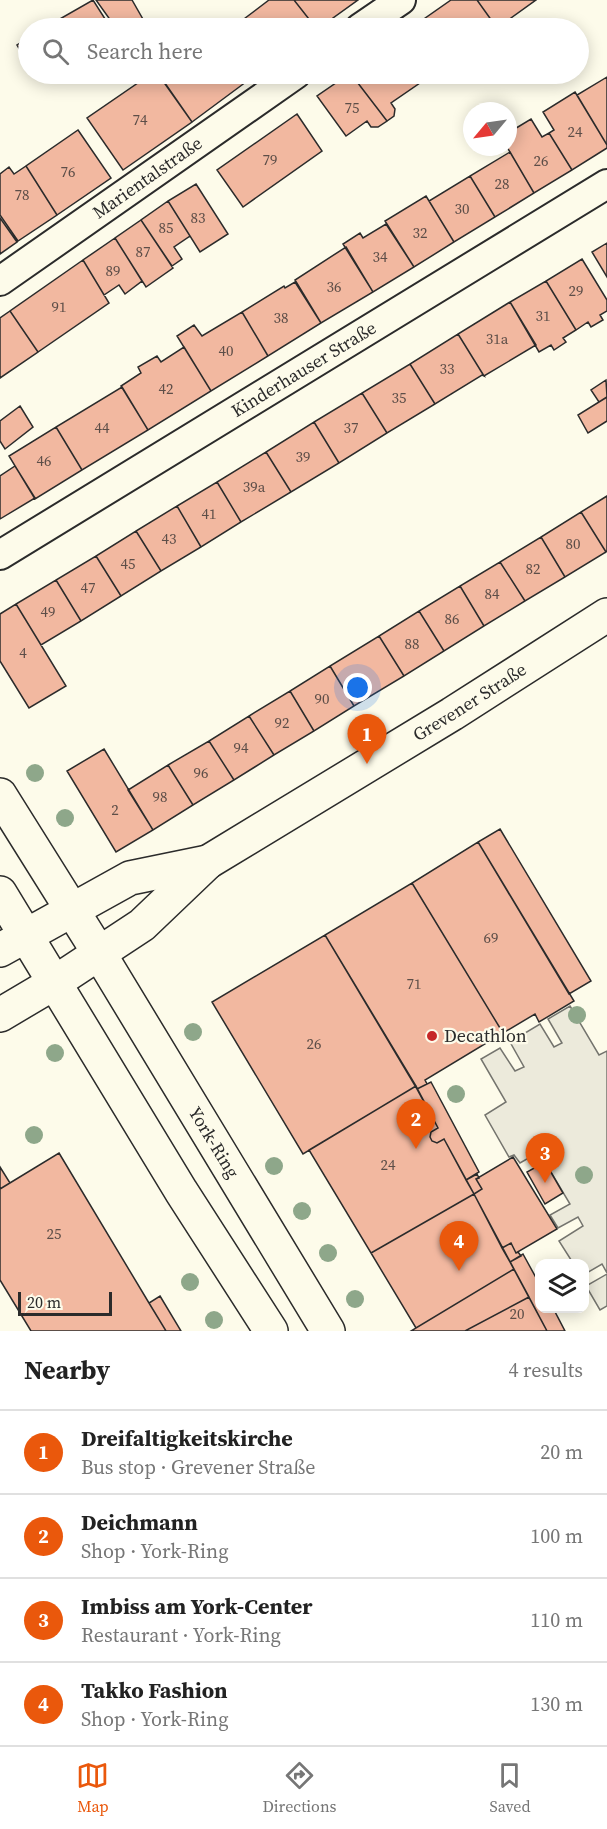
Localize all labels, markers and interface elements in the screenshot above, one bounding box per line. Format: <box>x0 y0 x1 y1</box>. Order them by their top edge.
search box <box>18 18 589 84</box>
icon: search <box>39 35 72 68</box>
text: Search here <box>87 36 203 66</box>
house number: 75 <box>344 97 360 118</box>
north arrow <box>463 102 517 156</box>
house number: 74 <box>132 109 148 130</box>
house number: 24 <box>567 121 583 142</box>
street label: Marientalstraße <box>87 130 207 224</box>
house number: 79 <box>262 149 278 170</box>
house number: 26 <box>533 150 549 171</box>
house number: 76 <box>60 161 76 182</box>
house number: 28 <box>494 173 510 194</box>
house number: 78 <box>14 184 30 205</box>
house number: 30 <box>454 198 470 219</box>
house number: 83 <box>190 207 206 228</box>
house number: 85 <box>158 217 174 238</box>
house number: 32 <box>412 222 428 243</box>
house number: 87 <box>135 241 151 262</box>
house number: 34 <box>372 246 388 267</box>
house number: 89 <box>105 260 121 281</box>
house number: 36 <box>326 276 342 297</box>
house number: 29 <box>568 280 584 301</box>
house number: 91 <box>51 296 67 317</box>
house number: 31 <box>535 305 551 326</box>
house number: 38 <box>273 307 289 328</box>
street label: Kinderhauser Straße <box>226 315 381 423</box>
house number: 31a <box>486 328 509 349</box>
house number: 40 <box>218 340 234 361</box>
house number: 33 <box>439 358 455 379</box>
house number: 42 <box>158 378 174 399</box>
house number: 35 <box>391 387 407 408</box>
house number: 44 <box>94 417 110 438</box>
house number: 37 <box>343 417 359 438</box>
house number: 39 <box>295 446 311 467</box>
house number: 46 <box>36 450 52 471</box>
house number: 39a <box>243 476 266 497</box>
house number: 41 <box>201 503 217 524</box>
house number: 43 <box>161 528 177 549</box>
house number: 80 <box>565 533 581 554</box>
house number: 45 <box>120 553 136 574</box>
house number: 82 <box>525 558 541 579</box>
house number: 47 <box>80 577 96 598</box>
house number: 84 <box>484 583 500 604</box>
house number: 49 <box>40 601 56 622</box>
house number: 86 <box>444 608 460 629</box>
house number: 88 <box>404 633 420 654</box>
house number: 4 <box>19 642 27 663</box>
street label: Grevener Straße <box>408 657 531 747</box>
your location <box>343 673 372 702</box>
house number: 90 <box>314 688 330 709</box>
house number: 92 <box>274 712 290 733</box>
pin: 1 <box>348 714 386 764</box>
house number: 94 <box>233 737 249 758</box>
house number: 96 <box>193 762 209 783</box>
house number: 98 <box>152 786 168 807</box>
house number: 2 <box>111 799 119 820</box>
house number: 69 <box>483 927 499 948</box>
house number: 71 <box>406 973 422 994</box>
place label: Decathlon <box>444 1023 527 1048</box>
marker: Decathlon <box>425 1029 439 1043</box>
house number: 26 <box>306 1033 322 1054</box>
pin: 2 <box>396 1100 436 1149</box>
street label: York-Ring <box>183 1102 246 1183</box>
pin: 3 <box>526 1134 564 1183</box>
house number: 24 <box>380 1154 396 1175</box>
pin: 4 <box>440 1222 478 1271</box>
house number: 25 <box>46 1223 62 1244</box>
map controls <box>535 1259 589 1313</box>
button: layers <box>535 1259 589 1313</box>
scale bar <box>18 1289 112 1316</box>
text: 20 m <box>27 1291 61 1313</box>
house number: 20 <box>509 1303 525 1324</box>
text: Nearby <box>24 1352 110 1388</box>
text: 4 results <box>508 1356 583 1384</box>
text: Dreifaltigkeitskirche <box>81 1423 293 1453</box>
text: 1 <box>38 1438 49 1466</box>
text: 20 m <box>540 1438 583 1466</box>
text: Bus stop · Grevener Straße <box>81 1453 315 1481</box>
text: Deichmann <box>81 1507 198 1537</box>
text: 2 <box>38 1522 49 1550</box>
text: 100 m <box>530 1522 583 1550</box>
text: Shop · York-Ring <box>81 1537 229 1565</box>
text: Imbiss am York-Center <box>81 1591 312 1621</box>
text: 3 <box>38 1606 49 1634</box>
text: 110 m <box>530 1606 583 1634</box>
text: Restaurant · York-Ring <box>81 1621 281 1649</box>
text: Takko Fashion <box>81 1675 228 1705</box>
text: 4 <box>38 1690 49 1718</box>
text: 130 m <box>530 1690 583 1718</box>
text: Shop · York-Ring <box>81 1705 229 1733</box>
tab: Map <box>76 1759 109 1817</box>
tab: Directions <box>262 1759 337 1817</box>
tab: Saved <box>489 1759 531 1817</box>

